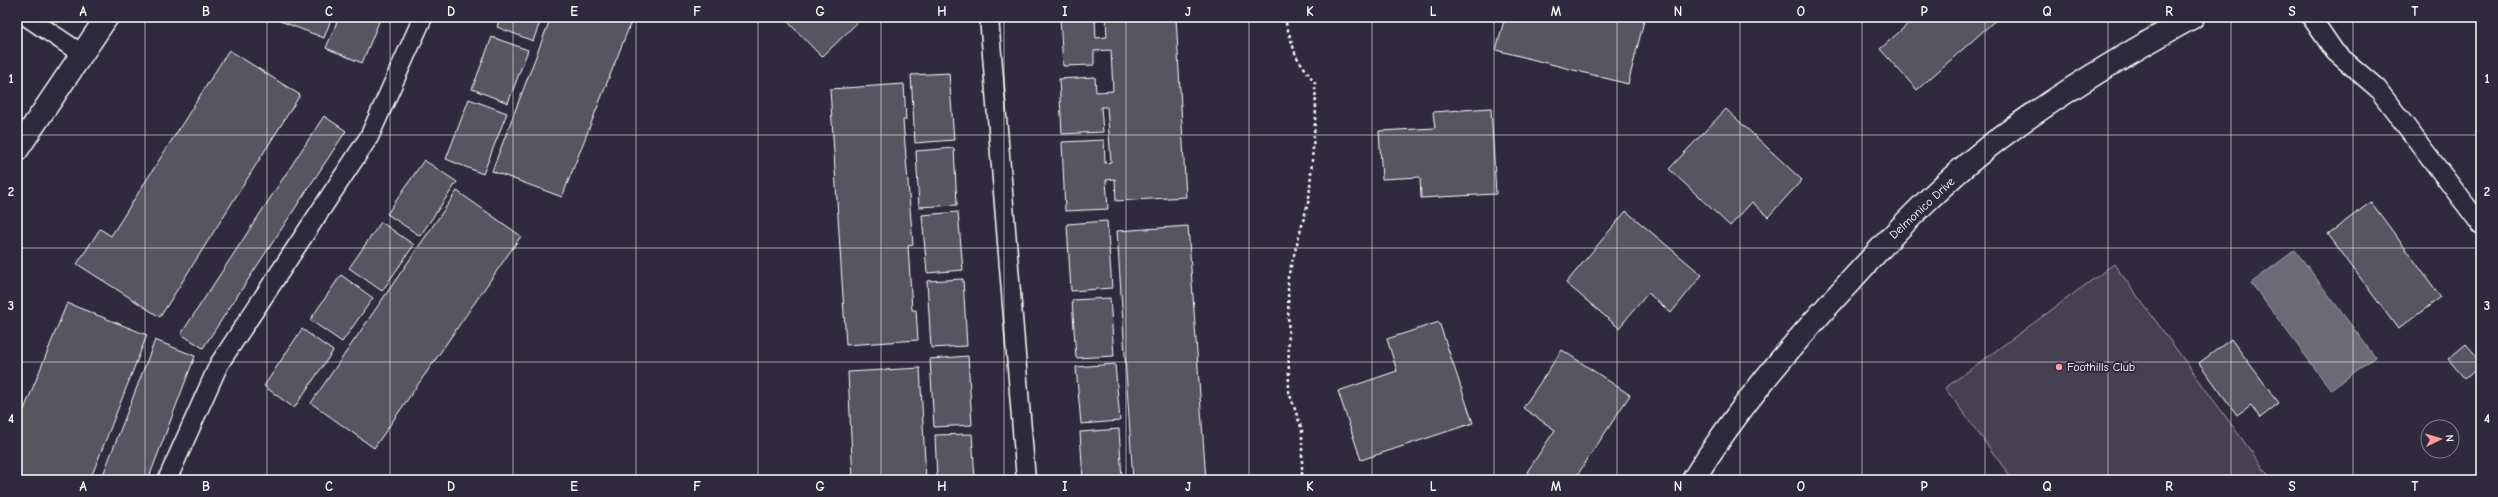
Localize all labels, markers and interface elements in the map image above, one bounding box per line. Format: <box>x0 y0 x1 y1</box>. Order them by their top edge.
text: A <box>79 4 87 19</box>
text: B <box>202 4 210 19</box>
text: C <box>325 4 333 19</box>
text: D <box>447 4 455 19</box>
text: E <box>570 4 578 19</box>
text: F <box>693 4 701 19</box>
text: G <box>815 4 825 19</box>
text: H <box>937 4 947 19</box>
text: I <box>1062 4 1068 19</box>
text: J <box>1185 4 1191 19</box>
text: K <box>1306 4 1314 19</box>
text: L <box>1430 4 1437 19</box>
text: M <box>1551 4 1562 19</box>
text: N <box>1674 4 1682 19</box>
text: O <box>1797 4 1805 19</box>
text: P <box>1920 4 1928 19</box>
text: Q <box>2042 4 2052 19</box>
text: R <box>2165 4 2173 19</box>
text: S <box>2288 4 2296 19</box>
text: T <box>2412 4 2419 19</box>
text: 1 <box>8 71 14 86</box>
text: 1 <box>2484 71 2490 86</box>
street label: Delmonico Drive <box>1887 174 1957 242</box>
text: 2 <box>8 184 14 199</box>
text: 2 <box>2484 184 2490 199</box>
text: 3 <box>8 298 14 313</box>
text: 3 <box>2484 298 2490 313</box>
place label: Foothills Club <box>2067 360 2135 374</box>
marker: Foothills Club <box>2054 362 2064 372</box>
text: 4 <box>8 411 14 426</box>
text: 4 <box>2484 411 2490 426</box>
north arrow <box>2420 419 2460 459</box>
text: N <box>2443 434 2456 442</box>
text: A <box>79 479 87 494</box>
text: B <box>202 479 210 494</box>
text: C <box>325 479 333 494</box>
text: D <box>447 479 455 494</box>
text: E <box>570 479 578 494</box>
text: F <box>693 479 701 494</box>
text: G <box>815 479 825 494</box>
text: H <box>937 479 947 494</box>
text: I <box>1062 479 1068 494</box>
text: J <box>1185 479 1191 494</box>
text: K <box>1306 479 1314 494</box>
text: L <box>1430 479 1437 494</box>
text: M <box>1551 479 1562 494</box>
text: N <box>1674 479 1682 494</box>
text: O <box>1797 479 1805 494</box>
text: P <box>1920 479 1928 494</box>
text: Q <box>2042 479 2052 494</box>
text: R <box>2165 479 2173 494</box>
text: S <box>2288 479 2296 494</box>
text: T <box>2412 479 2419 494</box>

